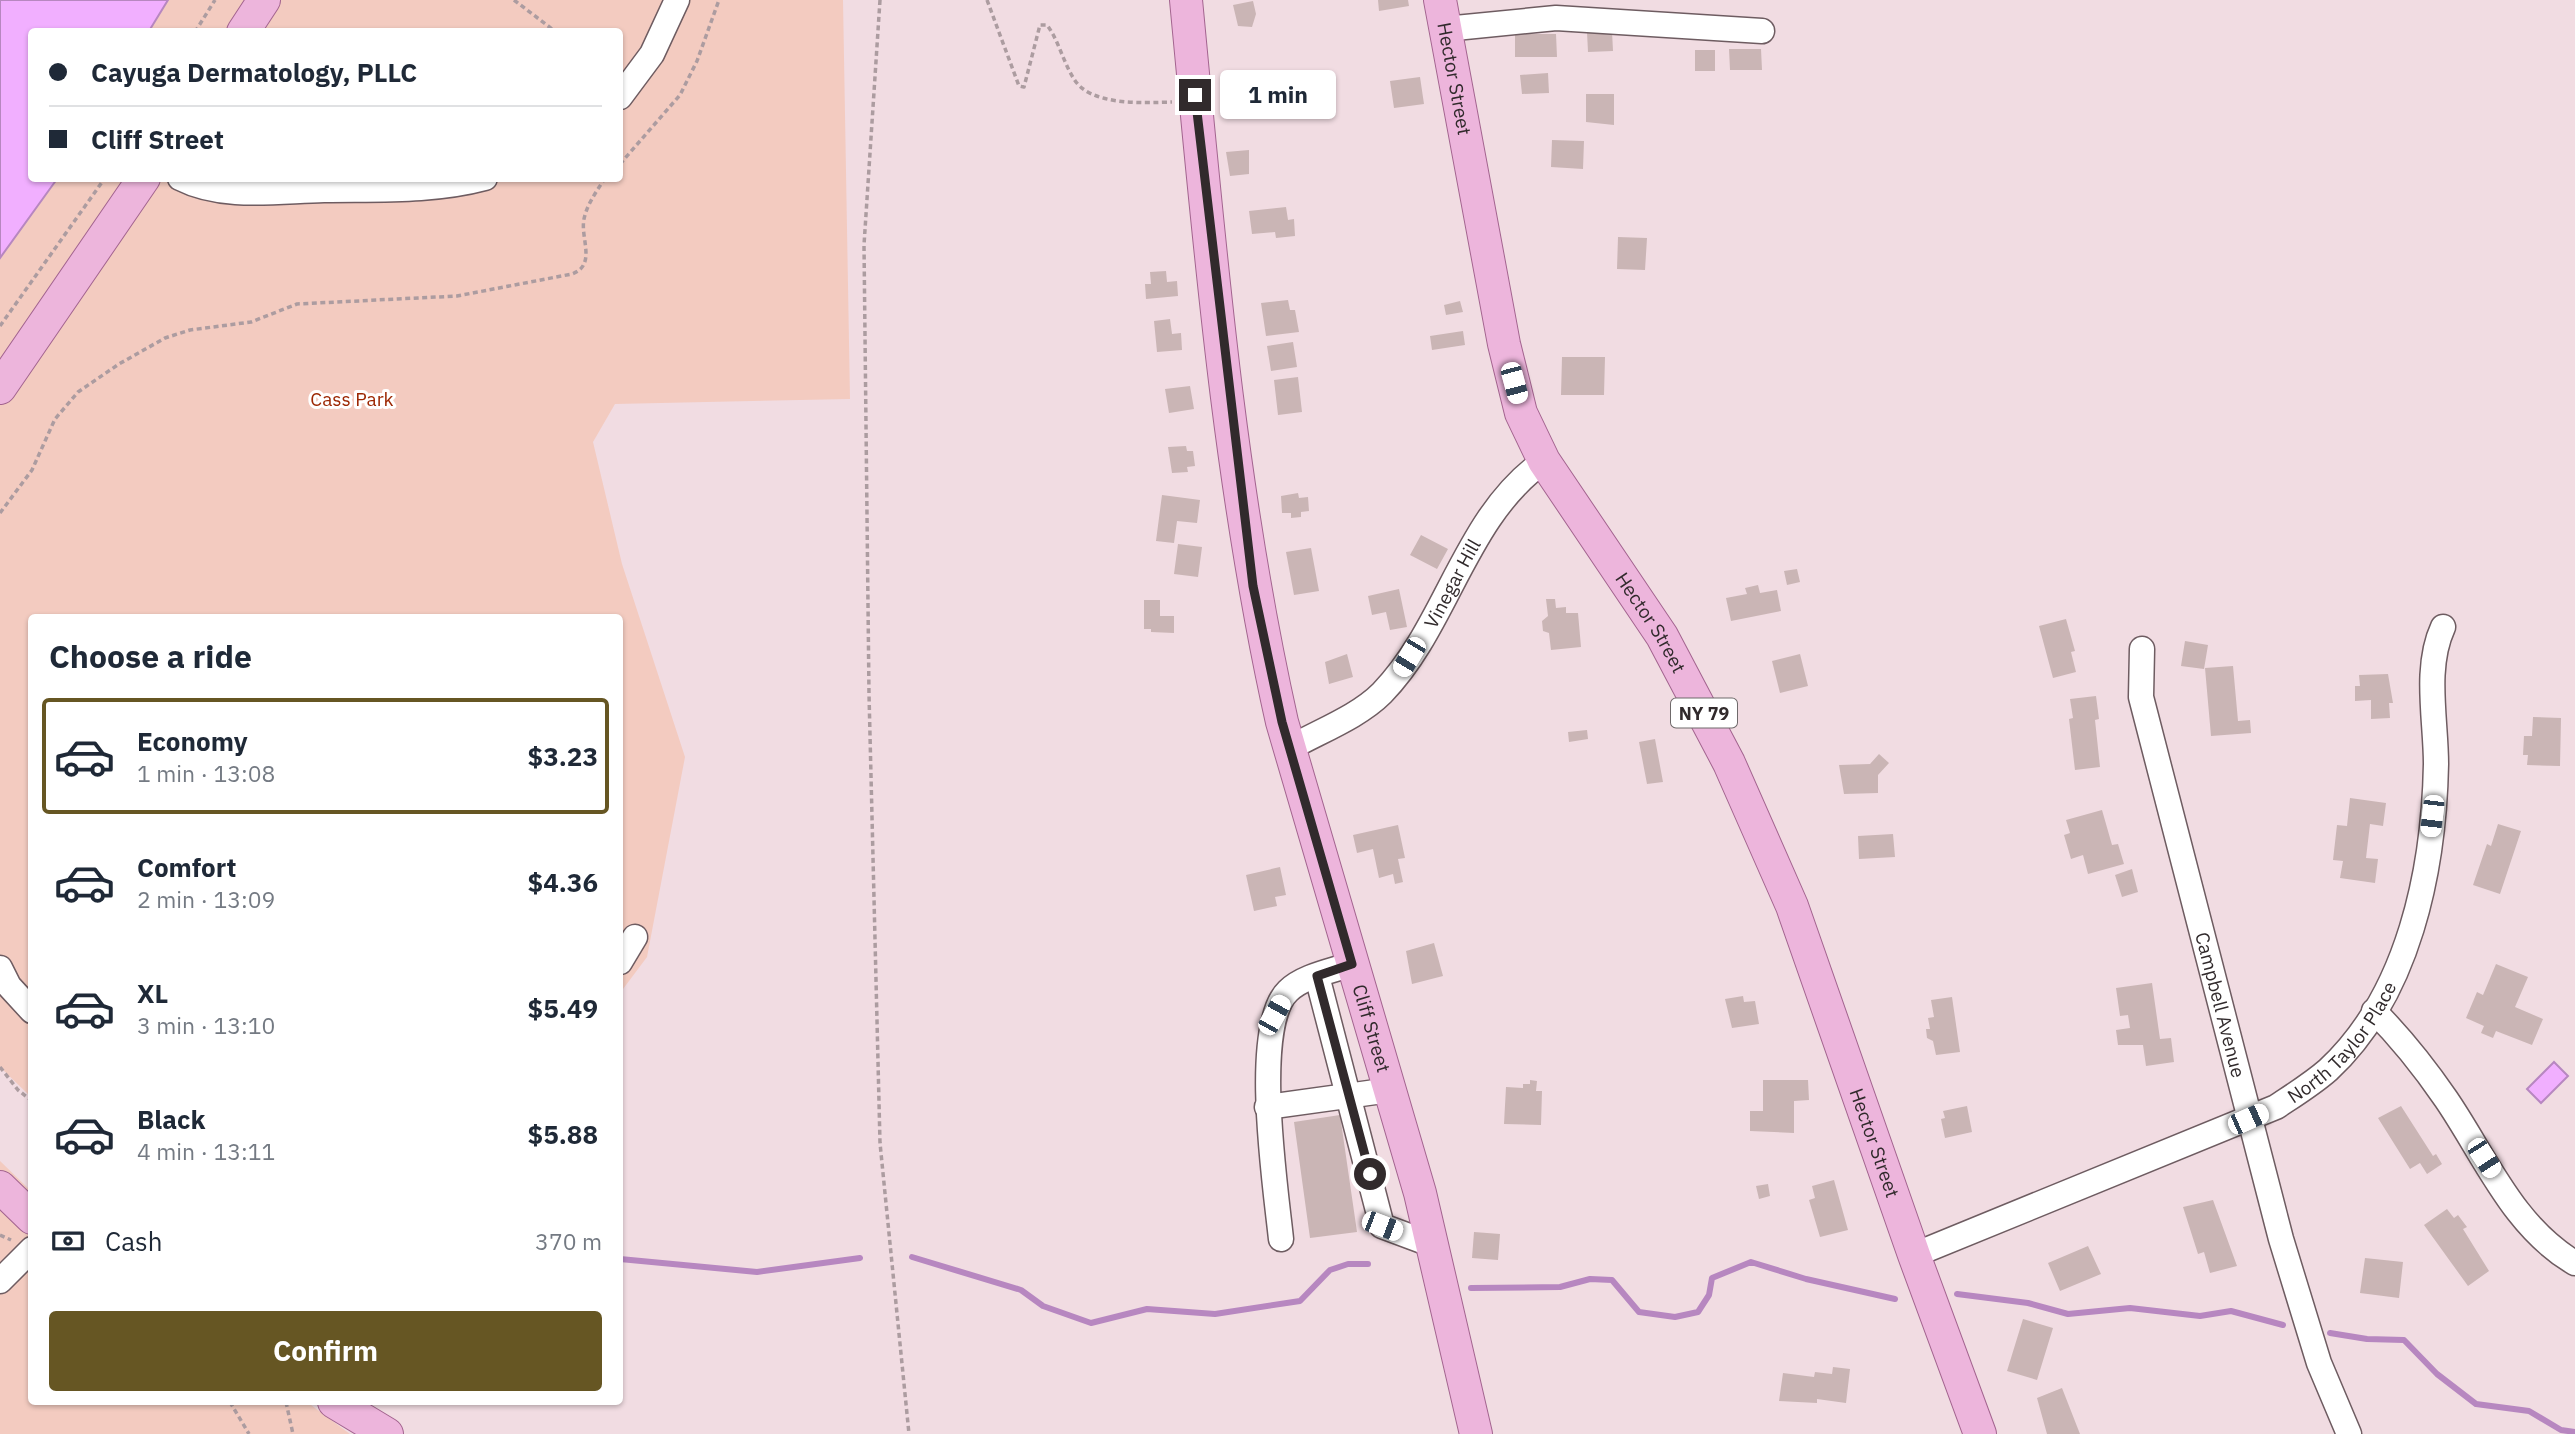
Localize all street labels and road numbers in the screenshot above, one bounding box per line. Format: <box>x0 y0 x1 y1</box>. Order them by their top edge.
street label: Hector Street <box>1432 20 1477 137</box>
street label: Vinegar Hill <box>1419 535 1486 633</box>
street label: Hector Street <box>1610 568 1691 677</box>
road number: NY 79 <box>1671 698 1737 728</box>
street label: Campbell Avenue <box>2190 930 2251 1080</box>
street label: North Taylor Place <box>2283 977 2402 1108</box>
street label: Cliff Street <box>1347 981 1396 1075</box>
street label: Hector Street <box>1845 1085 1905 1201</box>

